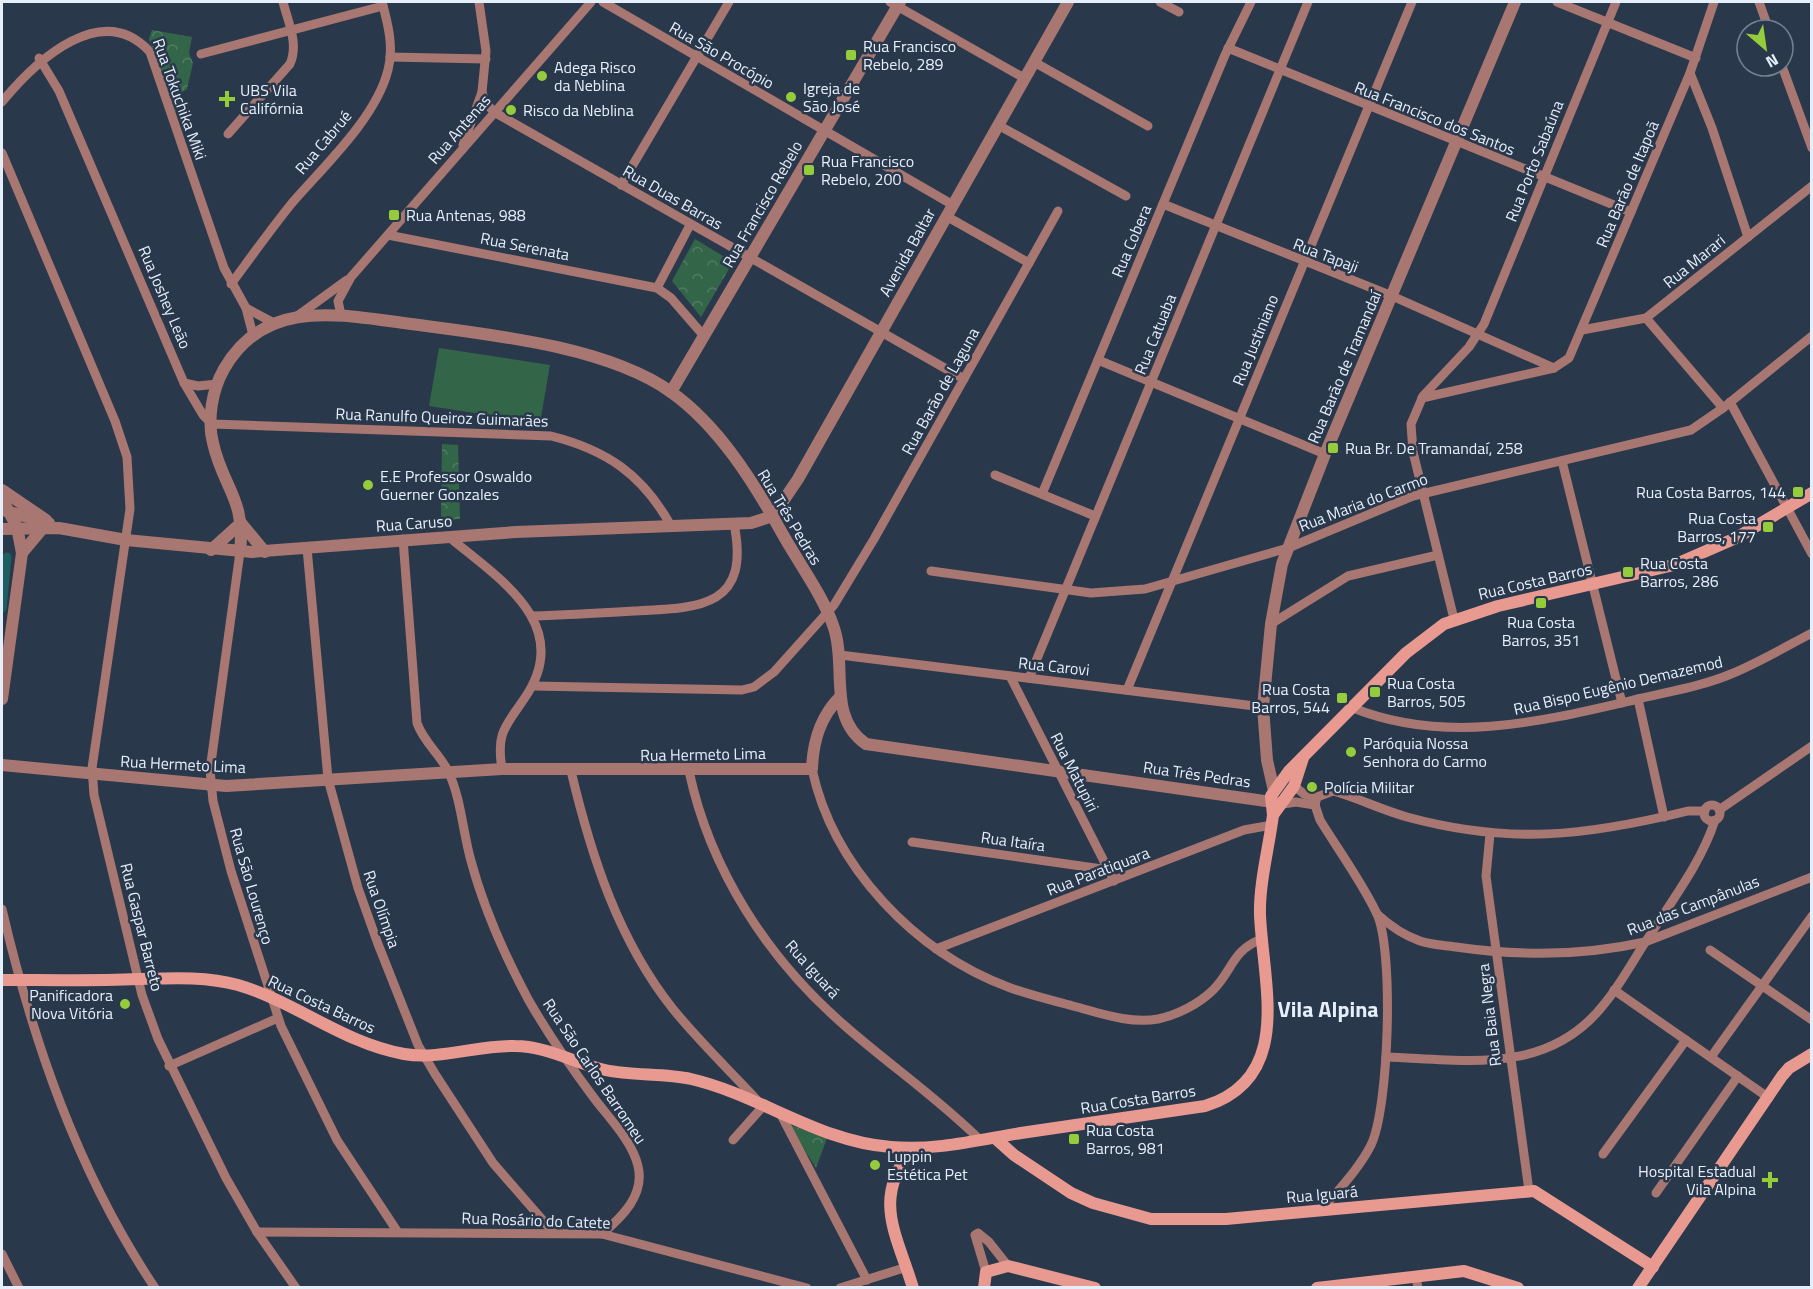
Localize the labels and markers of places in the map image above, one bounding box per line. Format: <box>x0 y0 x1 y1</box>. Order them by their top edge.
place label: Rua Francisco Rebelo, 289 <box>863 34 956 76</box>
marker: Rua Francisco Rebelo, 289 <box>844 48 858 62</box>
place label: Adega Risco da Neblina <box>554 55 636 97</box>
marker: Adega Risco da Neblina <box>535 69 549 83</box>
place label: Igreja de São José <box>803 76 860 118</box>
place label: UBS Vila Califórnia <box>240 78 303 120</box>
marker: UBS Vila Califórnia <box>218 90 236 108</box>
marker: Igreja de São José <box>784 90 798 104</box>
place label: Risco da Neblina <box>523 98 634 122</box>
marker: Risco da Neblina <box>504 103 518 117</box>
place label: Rua Francisco Rebelo, 200 <box>821 149 914 191</box>
marker: Rua Francisco Rebelo, 200 <box>802 163 816 177</box>
place label: Rua Antenas, 988 <box>406 203 526 227</box>
marker: Rua Antenas, 988 <box>387 208 401 222</box>
place label: Rua Br. De Tramandaí, 258 <box>1345 436 1523 460</box>
marker: Rua Br. De Tramandaí, 258 <box>1326 441 1340 455</box>
place label: E.E Professor Oswaldo Guerner Gonzales <box>380 464 532 506</box>
marker: E.E Professor Oswaldo Guerner Gonzales <box>361 478 375 492</box>
place label: Rua Costa Barros, 144 <box>1636 480 1786 504</box>
marker: Rua Costa Barros, 144 <box>1791 485 1805 499</box>
place label: Rua Costa Barros, 177 <box>1677 506 1756 548</box>
marker: Rua Costa Barros, 177 <box>1761 520 1775 534</box>
place label: Rua Costa Barros, 286 <box>1640 551 1719 593</box>
marker: Rua Costa Barros, 286 <box>1621 565 1635 579</box>
marker: Rua Costa Barros, 351 <box>1534 596 1548 610</box>
place label: Rua Costa Barros, 351 <box>1502 610 1580 652</box>
place label: Rua Costa Barros, 505 <box>1387 671 1466 713</box>
place label: Rua Costa Barros, 544 <box>1251 677 1330 719</box>
marker: Rua Costa Barros, 505 <box>1368 685 1382 699</box>
marker: Rua Costa Barros, 544 <box>1335 691 1349 705</box>
place label: Paróquia Nossa Senhora do Carmo <box>1363 731 1487 773</box>
marker: Paróquia Nossa Senhora do Carmo <box>1344 745 1358 759</box>
place label: Polícia Militar <box>1324 775 1415 799</box>
marker: Polícia Militar <box>1305 780 1319 794</box>
place label: Panificadora Nova Vitória <box>29 983 113 1025</box>
marker: Panificadora Nova Vitória <box>118 997 132 1011</box>
place label: Rua Costa Barros, 981 <box>1086 1118 1165 1160</box>
marker: Rua Costa Barros, 981 <box>1067 1132 1081 1146</box>
place label: Luppin Estética Pet <box>887 1144 968 1186</box>
marker: Luppin Estética Pet <box>868 1158 882 1172</box>
place label: Hospital Estadual Vila Alpina <box>1638 1159 1756 1201</box>
marker: Hospital Estadual Vila Alpina <box>1761 1171 1779 1189</box>

